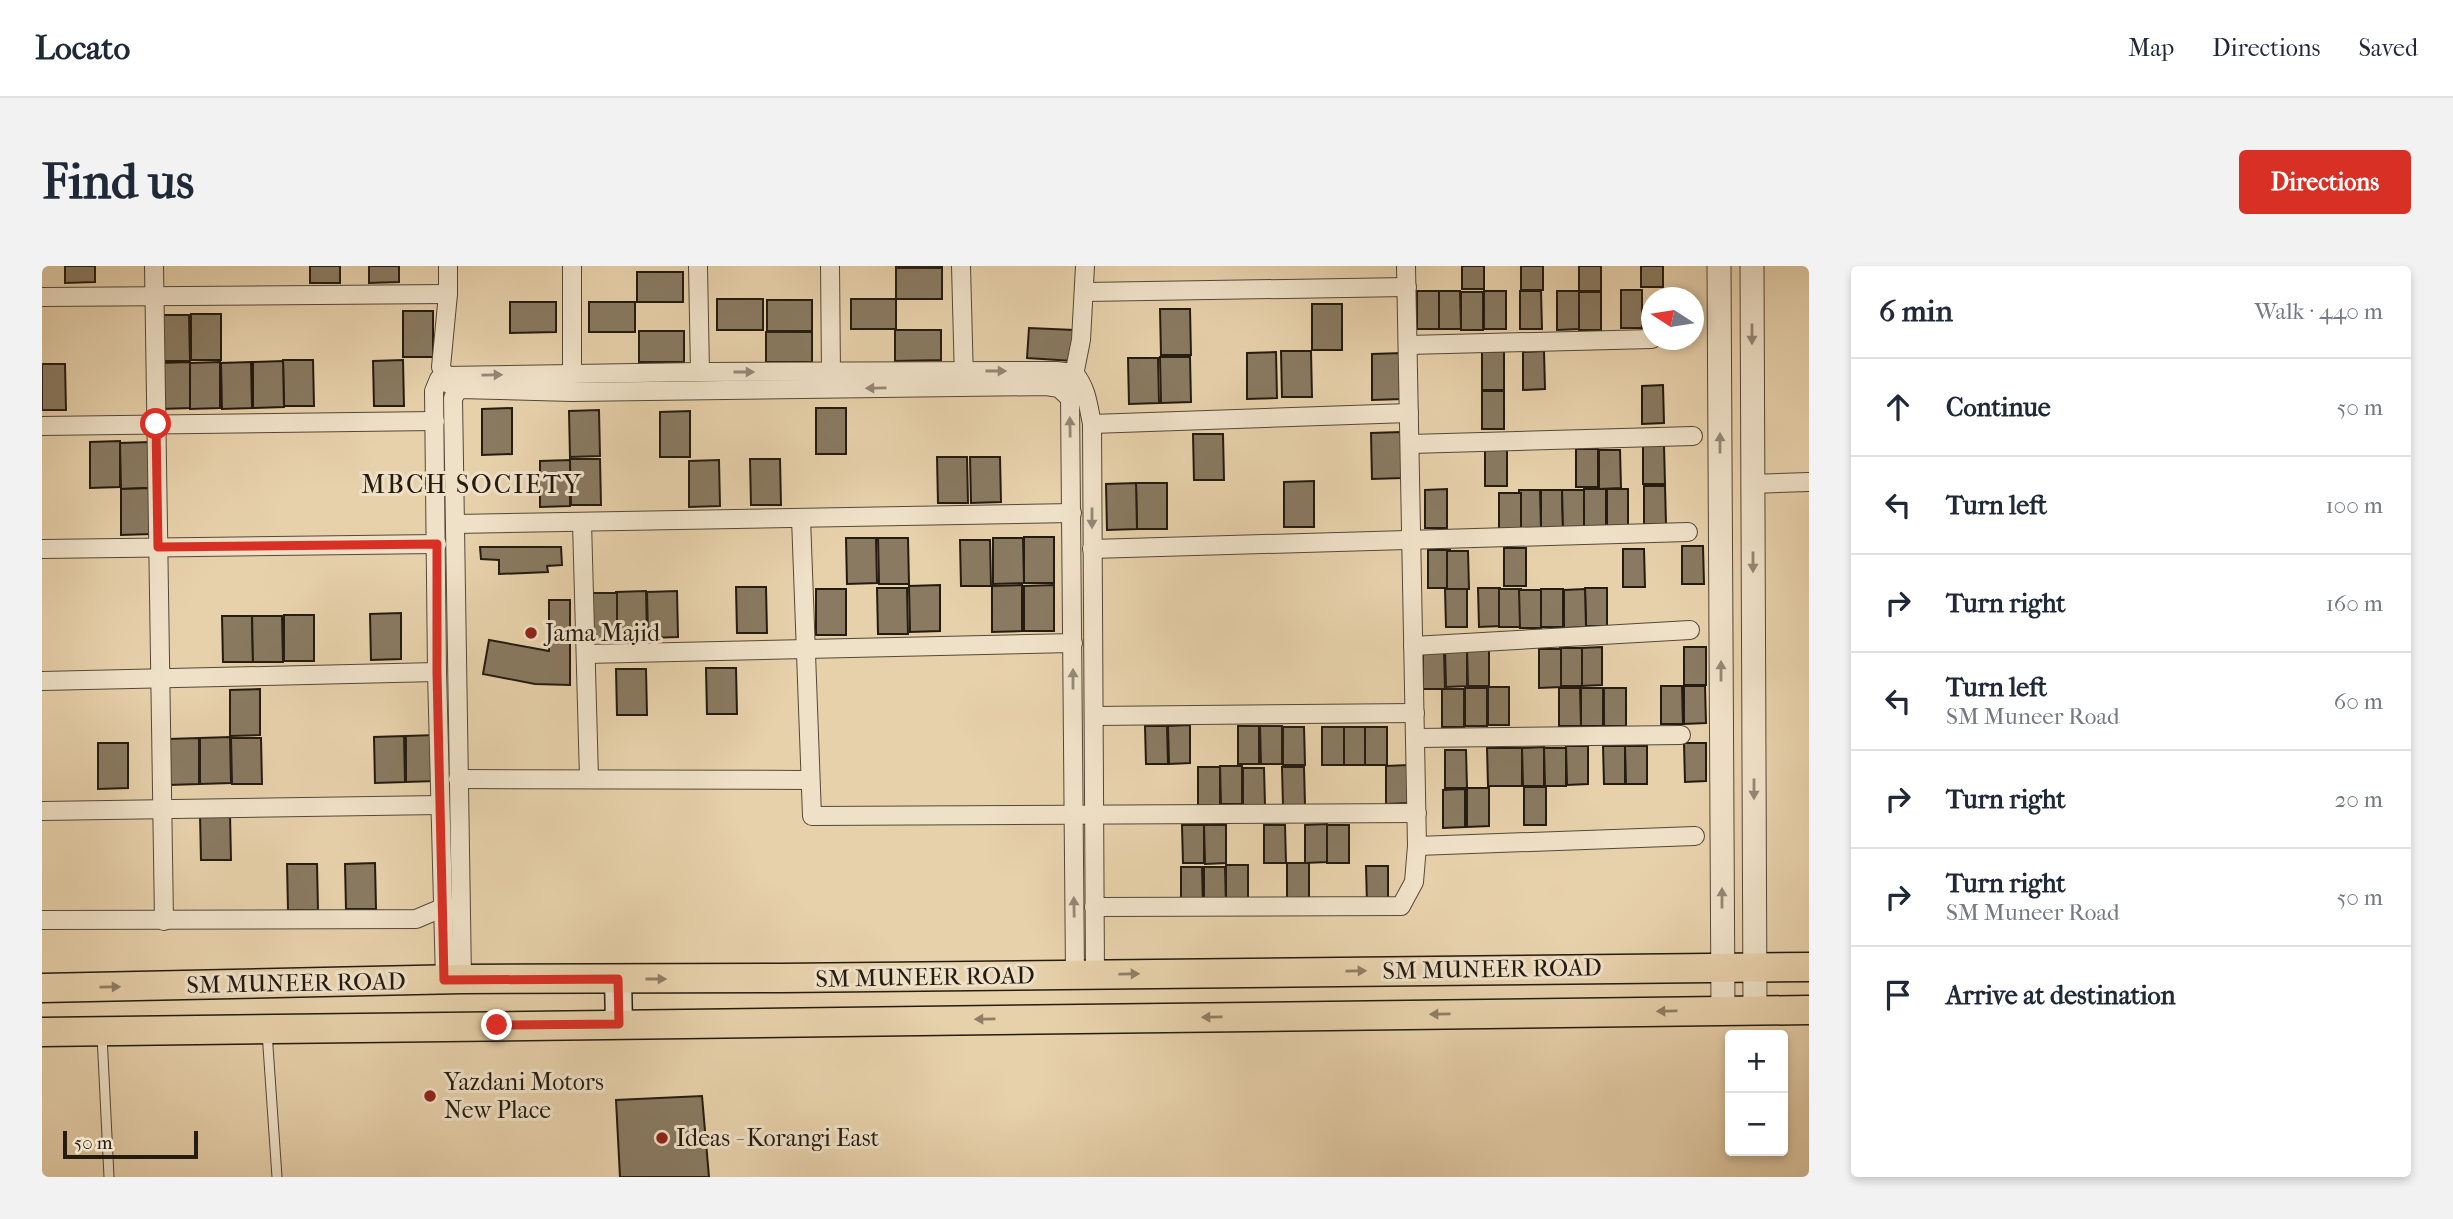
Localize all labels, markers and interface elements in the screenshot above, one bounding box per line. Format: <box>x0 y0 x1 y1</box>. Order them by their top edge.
text: Locato <box>35 29 130 68</box>
text: Map <box>2128 34 2174 62</box>
text: Directions <box>2212 34 2320 62</box>
text: Saved <box>2358 34 2418 62</box>
button: Directions <box>2239 150 2411 214</box>
text: Find us <box>42 153 194 211</box>
north arrow <box>1641 287 1704 350</box>
text: 6 min <box>1879 294 1953 329</box>
text: Walk · 440 m <box>2255 298 2383 325</box>
one-way arrow <box>1746 323 1758 345</box>
one-way arrow <box>985 365 1007 377</box>
one-way arrow <box>733 366 755 378</box>
one-way arrow <box>481 369 503 381</box>
one-way arrow <box>864 383 886 394</box>
icon: ahead <box>1879 388 1917 426</box>
text: Continue <box>1946 392 2051 423</box>
text: 50 m <box>2336 394 2383 421</box>
route start <box>140 408 171 439</box>
one-way arrow <box>1065 416 1076 438</box>
one-way arrow <box>1714 432 1726 454</box>
district label: MBCH SOCIETY <box>361 469 583 500</box>
icon: left <box>1879 486 1917 524</box>
text: Turn left <box>1946 490 2047 521</box>
text: 100 m <box>2325 492 2383 519</box>
one-way arrow <box>1086 508 1098 530</box>
one-way arrow <box>1747 551 1759 573</box>
icon: right <box>1879 584 1917 622</box>
text: Turn right <box>1946 588 2066 619</box>
text: 160 m <box>2326 590 2383 617</box>
place label: Jama Majid <box>543 619 661 647</box>
marker: Jama Majid <box>523 625 539 641</box>
one-way arrow <box>1715 660 1727 682</box>
one-way arrow <box>1067 668 1079 690</box>
text: Turn left <box>1946 672 2047 703</box>
icon: left <box>1879 682 1917 720</box>
text: 60 m <box>2334 688 2383 715</box>
text: SM Muneer Road <box>1946 703 2120 730</box>
one-way arrow <box>1748 778 1760 800</box>
icon: right <box>1879 780 1917 818</box>
text: Turn right <box>1946 784 2066 815</box>
text: 20 m <box>2334 786 2383 813</box>
text: Turn right <box>1946 868 2066 899</box>
icon: right <box>1879 878 1917 916</box>
text: 50 m <box>2336 884 2383 911</box>
one-way arrow <box>1716 887 1728 909</box>
one-way arrow <box>1068 895 1079 917</box>
text: SM Muneer Road <box>1946 899 2120 926</box>
street label: SM MUNEER ROAD <box>1382 953 1602 985</box>
street label: SM MUNEER ROAD <box>815 961 1035 993</box>
one-way arrow <box>1345 965 1367 977</box>
street label: SM MUNEER ROAD <box>186 967 406 999</box>
one-way arrow <box>1118 968 1140 980</box>
one-way arrow <box>645 973 667 985</box>
icon: arrive <box>1879 976 1917 1014</box>
text: Arrive at destination <box>1946 980 2176 1011</box>
one-way arrow <box>99 981 121 993</box>
one-way arrow <box>1656 1005 1678 1017</box>
one-way arrow <box>1429 1008 1451 1020</box>
route end <box>481 1009 512 1040</box>
one-way arrow <box>1201 1011 1223 1022</box>
one-way arrow <box>974 1013 996 1025</box>
map controls <box>1725 1030 1788 1156</box>
button: + <box>1725 1030 1788 1093</box>
place label: Yazdani Motors New Place <box>443 1068 604 1124</box>
marker: Yazdani Motors New Place <box>422 1088 438 1104</box>
button: − <box>1725 1093 1788 1156</box>
place label: Ideas - Korangi East <box>676 1124 880 1152</box>
scale bar <box>63 1128 198 1160</box>
marker: Ideas - Korangi East <box>654 1130 670 1146</box>
text: 50 m <box>74 1132 113 1154</box>

